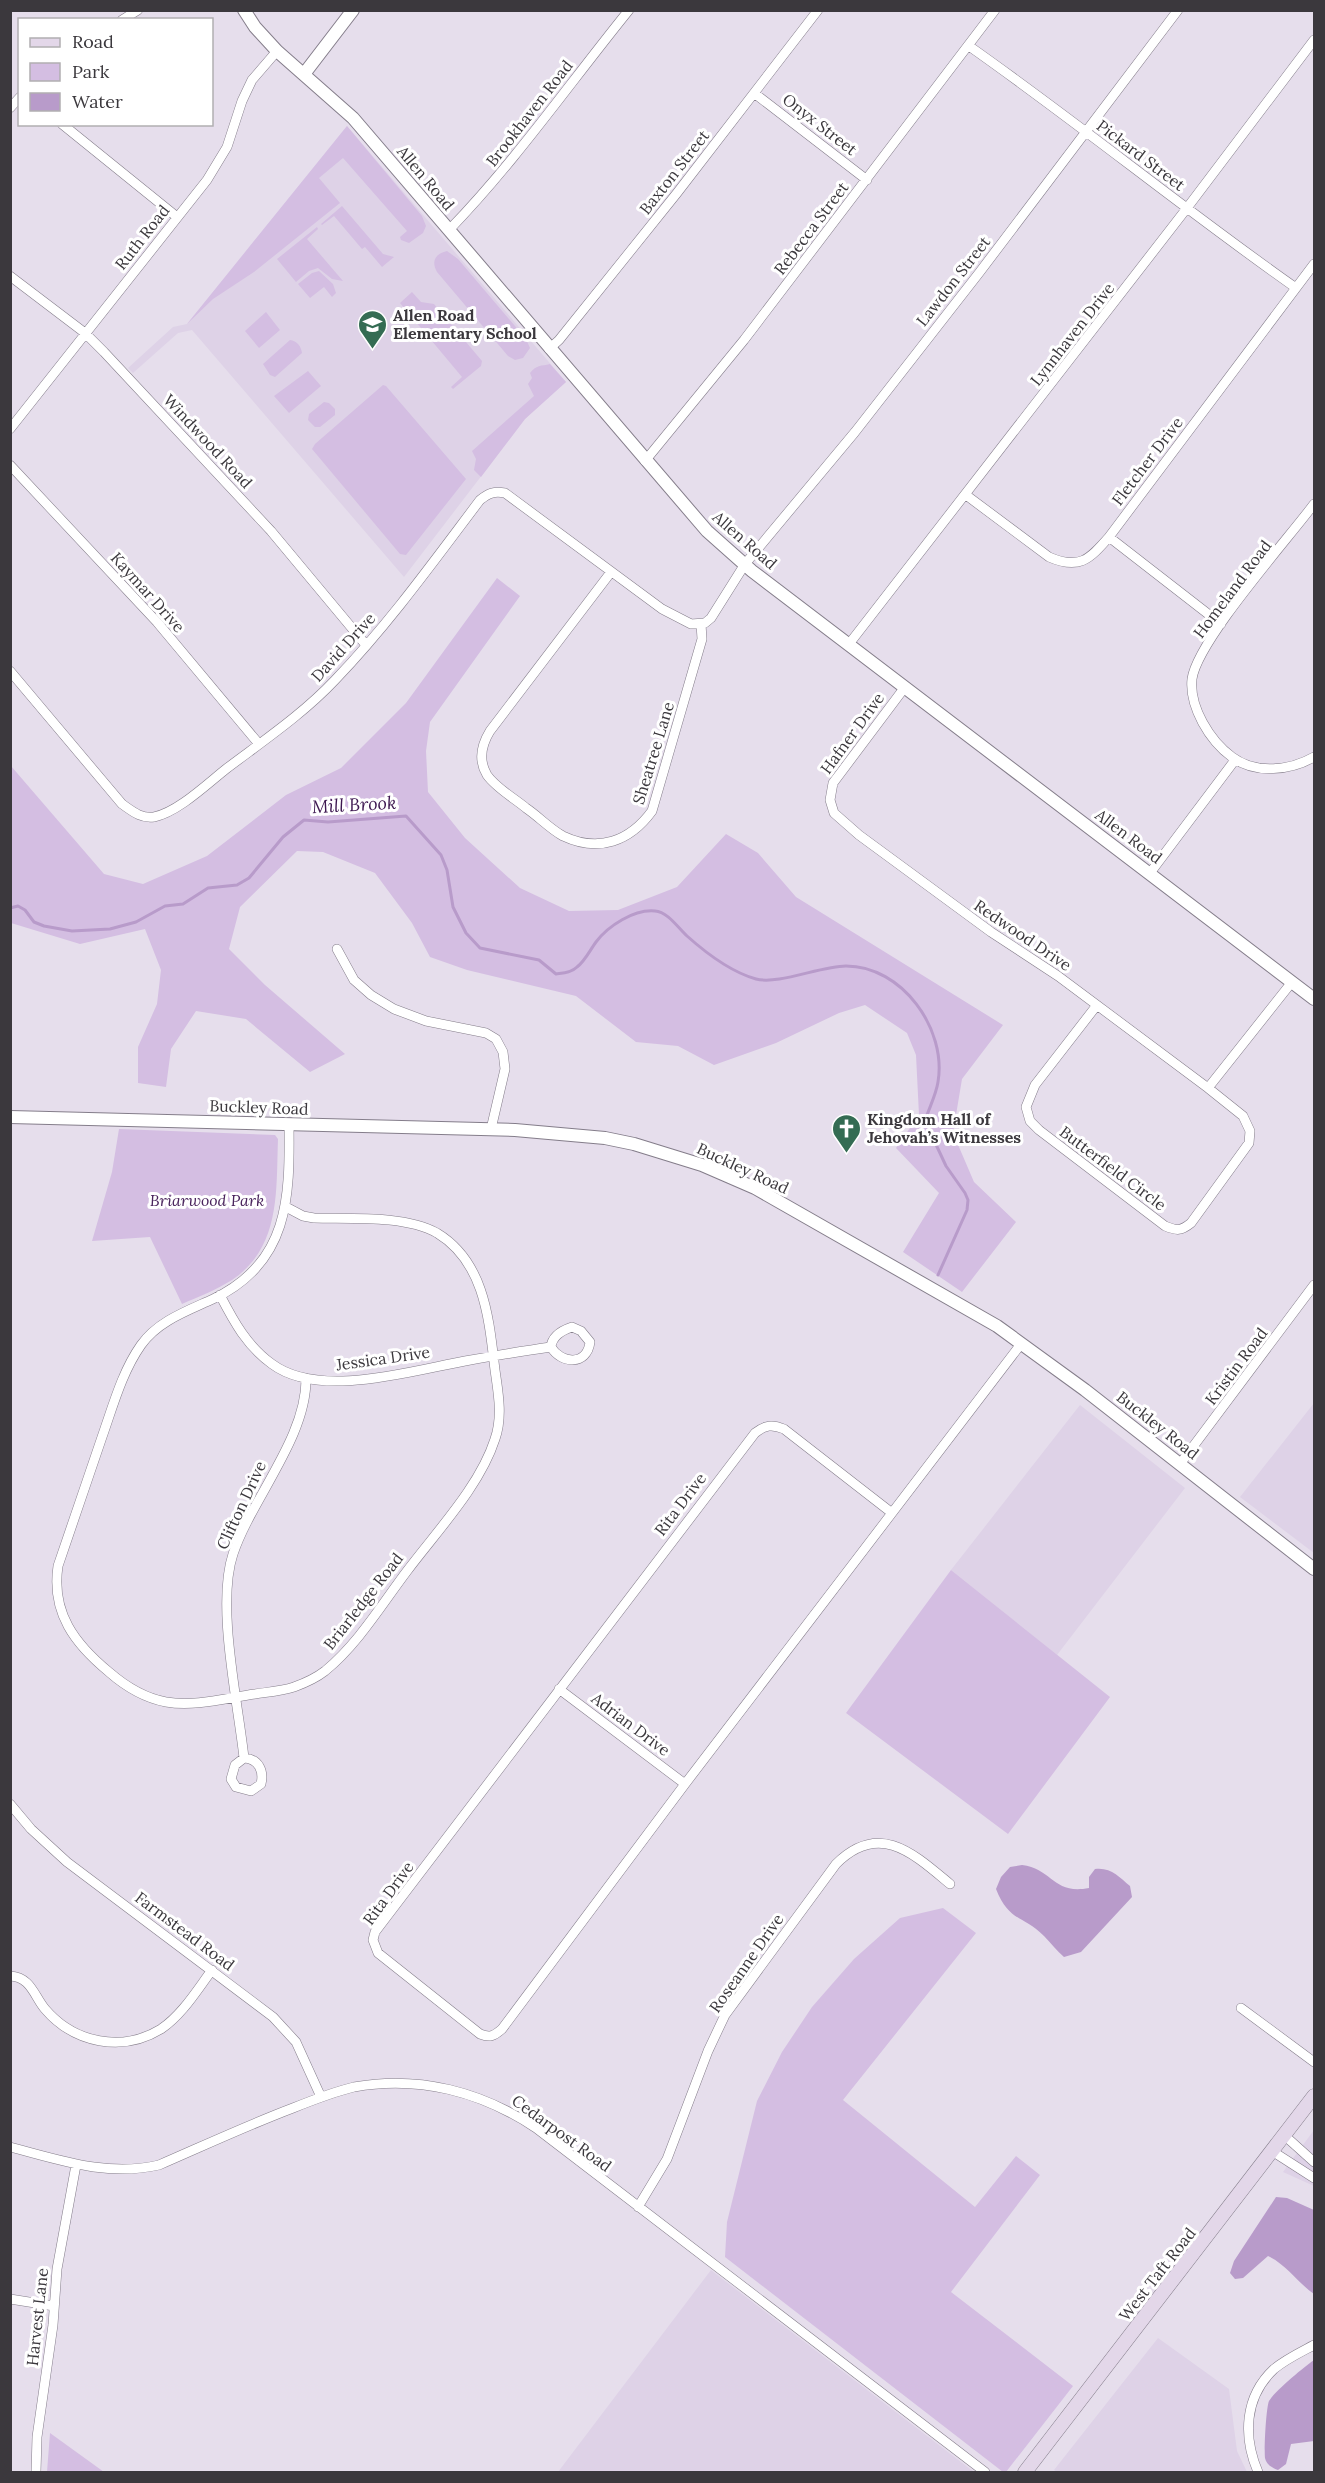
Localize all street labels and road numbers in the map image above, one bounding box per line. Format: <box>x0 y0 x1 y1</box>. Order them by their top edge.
street label: Brookhaven Road <box>481 56 577 170</box>
street label: Onyx Street <box>779 89 862 160</box>
street label: Pickard Street <box>1093 115 1190 195</box>
street label: Baxton Street <box>635 125 714 218</box>
street label: Allen Road <box>392 141 459 215</box>
street label: Rebecca Street <box>770 177 853 278</box>
street label: Ruth Road <box>111 200 174 273</box>
street label: Lawdon Street <box>912 231 995 330</box>
street label: Lynnhaven Drive <box>1026 278 1119 389</box>
street label: Windwood Road <box>159 390 257 493</box>
street label: Fletcher Drive <box>1107 412 1187 509</box>
street label: Allen Road <box>708 506 781 574</box>
street label: Homeland Road <box>1189 536 1276 642</box>
street label: Kaymar Drive <box>107 548 190 637</box>
street label: David Drive <box>307 608 380 686</box>
street label: Hafner Drive <box>816 688 888 778</box>
street label: Sheatree Lane <box>628 699 678 807</box>
street label: Allen Road <box>1091 804 1167 868</box>
street label: Redwood Drive <box>971 895 1076 975</box>
street label: Buckley Road <box>209 1095 309 1119</box>
street label: Butterfield Circle <box>1056 1121 1171 1215</box>
street label: Buckley Road <box>694 1138 793 1198</box>
street label: Kristin Road <box>1200 1323 1272 1409</box>
street label: Jessica Drive <box>334 1341 432 1375</box>
street label: Buckley Road <box>1113 1387 1204 1464</box>
street label: Clifton Drive <box>212 1457 270 1552</box>
street label: Rita Drive <box>650 1468 710 1539</box>
street label: Briarledge Road <box>319 1548 407 1654</box>
street label: Adrian Drive <box>587 1687 674 1760</box>
street label: Rita Drive <box>358 1857 418 1929</box>
street label: Farmstead Road <box>131 1887 239 1975</box>
street label: Roseanne Drive <box>705 1910 788 2016</box>
street label: Cedarpost Road <box>508 2090 616 2176</box>
street label: West Taft Road <box>1114 2223 1200 2325</box>
street label: Harvest Lane <box>22 2267 52 2367</box>

